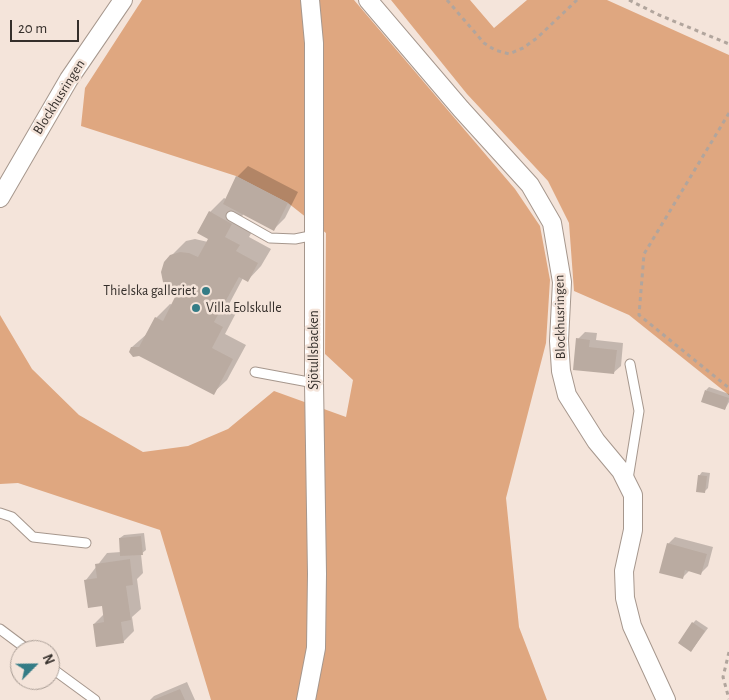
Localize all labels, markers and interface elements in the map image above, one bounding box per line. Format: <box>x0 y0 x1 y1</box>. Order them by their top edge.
scale bar <box>12 10 81 42</box>
text: 20 m <box>18 21 47 36</box>
street label: Blockhusringen <box>29 57 89 137</box>
street label: Blockhusringen <box>551 274 569 360</box>
place label: Thielska galleriet <box>103 283 196 299</box>
marker: Thielska galleriet <box>200 285 212 297</box>
place label: Villa Eolskulle <box>206 300 282 316</box>
marker: Villa Eolskulle <box>190 302 202 314</box>
street label: Sjötullsbacken <box>306 310 322 390</box>
north arrow <box>10 640 60 690</box>
text: N <box>40 652 56 667</box>

